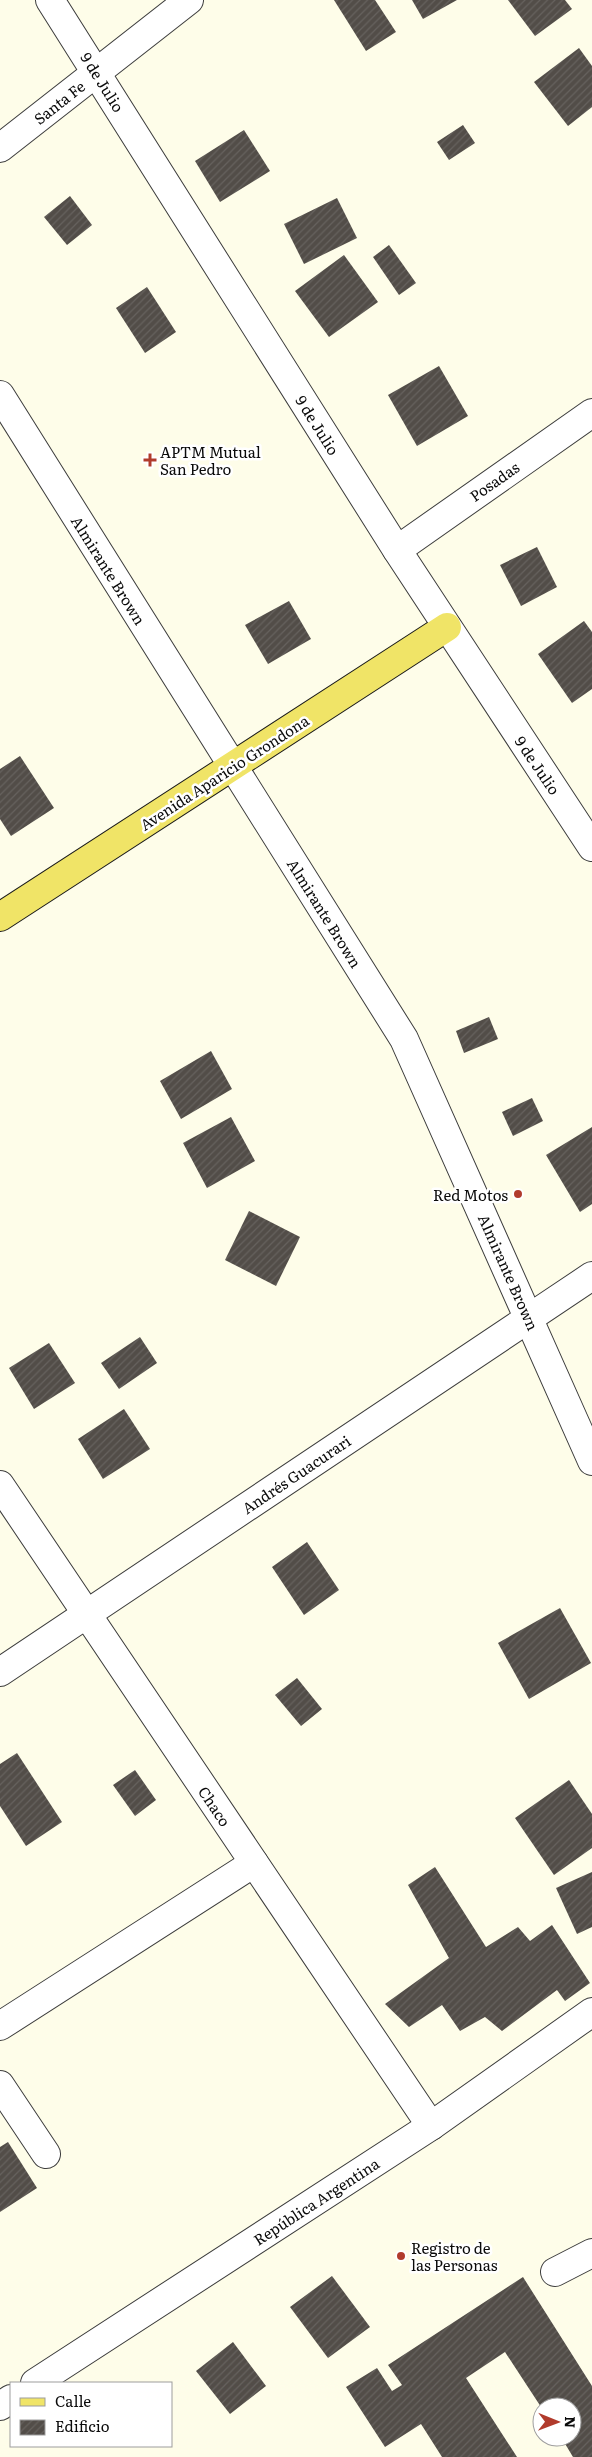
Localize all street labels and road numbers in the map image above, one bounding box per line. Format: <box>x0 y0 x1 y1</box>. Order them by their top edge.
street label: 9 de Julio <box>76 48 131 117</box>
street label: Santa Fe <box>28 74 90 129</box>
street label: 9 de Julio <box>291 391 346 460</box>
street label: Posadas <box>464 455 524 507</box>
street label: Almirante Brown <box>66 511 152 629</box>
street label: Avenida Aparicio Grondona <box>135 708 314 835</box>
street label: 9 de Julio <box>510 731 566 799</box>
street label: Almirante Brown <box>282 854 368 972</box>
street label: Almirante Brown <box>473 1210 545 1334</box>
street label: Andrés Guacurari <box>237 1429 355 1519</box>
street label: Chaco <box>193 1781 237 1831</box>
street label: República Argentina <box>249 2151 384 2250</box>

